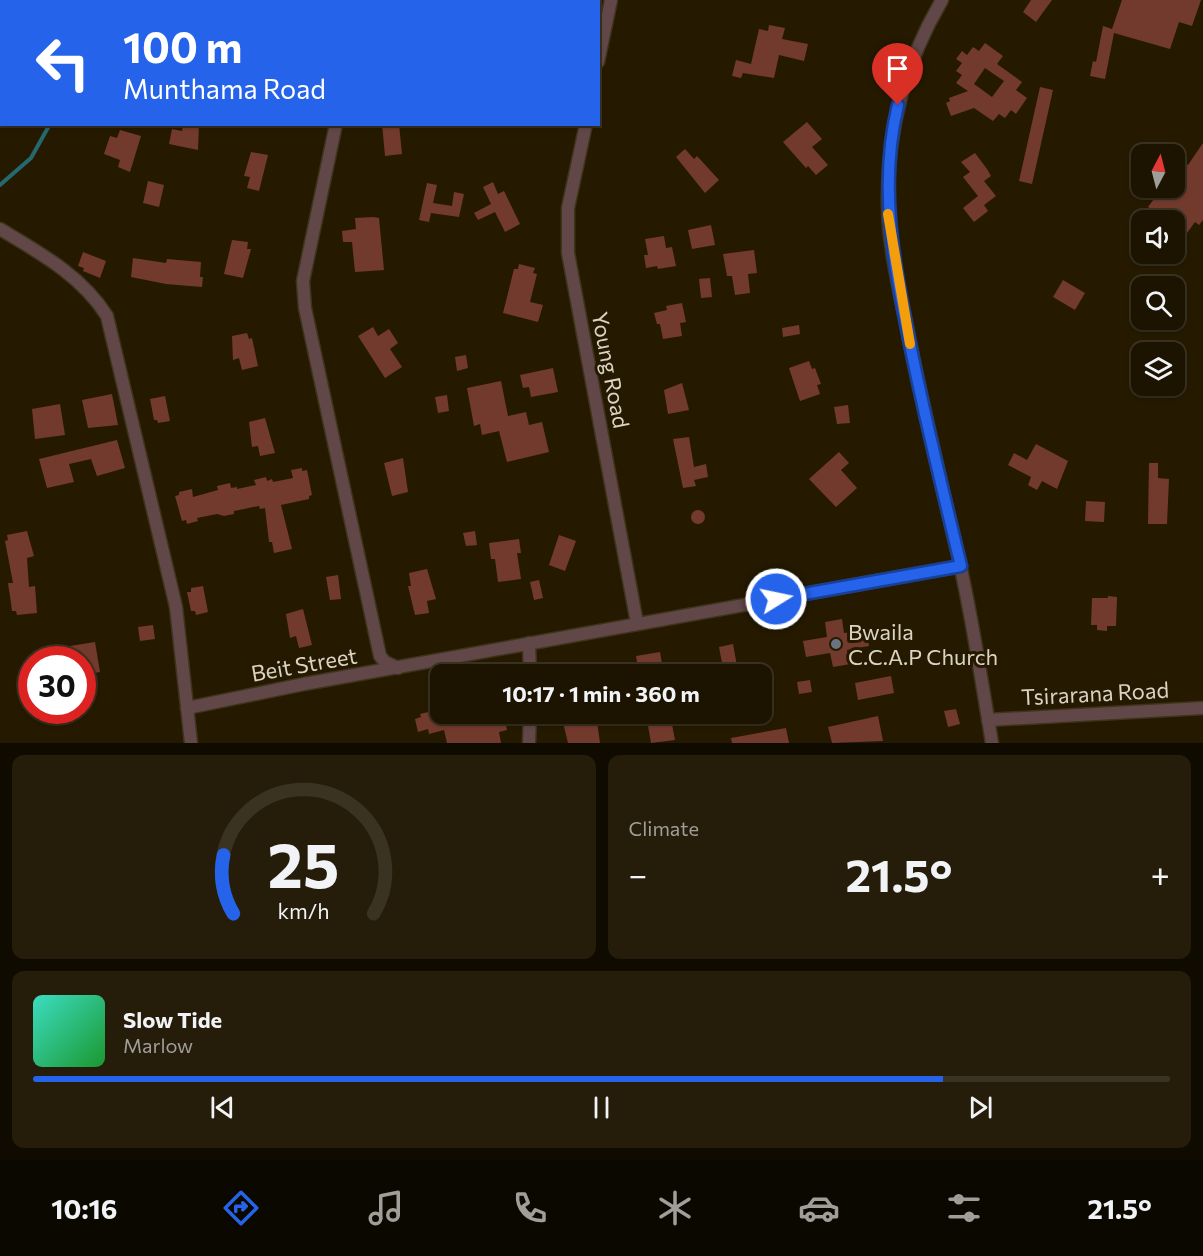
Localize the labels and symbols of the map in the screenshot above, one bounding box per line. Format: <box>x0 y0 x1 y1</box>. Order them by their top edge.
pin <box>872 43 923 105</box>
north arrow <box>1131 144 1185 198</box>
street label: Young Road <box>587 310 635 430</box>
position arrow <box>744 567 808 631</box>
place label: Bwaila C.C.A.P Church <box>848 618 998 670</box>
marker: Bwaila C.C.A.P Church <box>829 637 843 651</box>
street label: Beit Street <box>249 641 359 687</box>
speed limit sign: 30 <box>18 646 96 724</box>
street label: Tsirarana Road <box>1020 676 1170 710</box>

